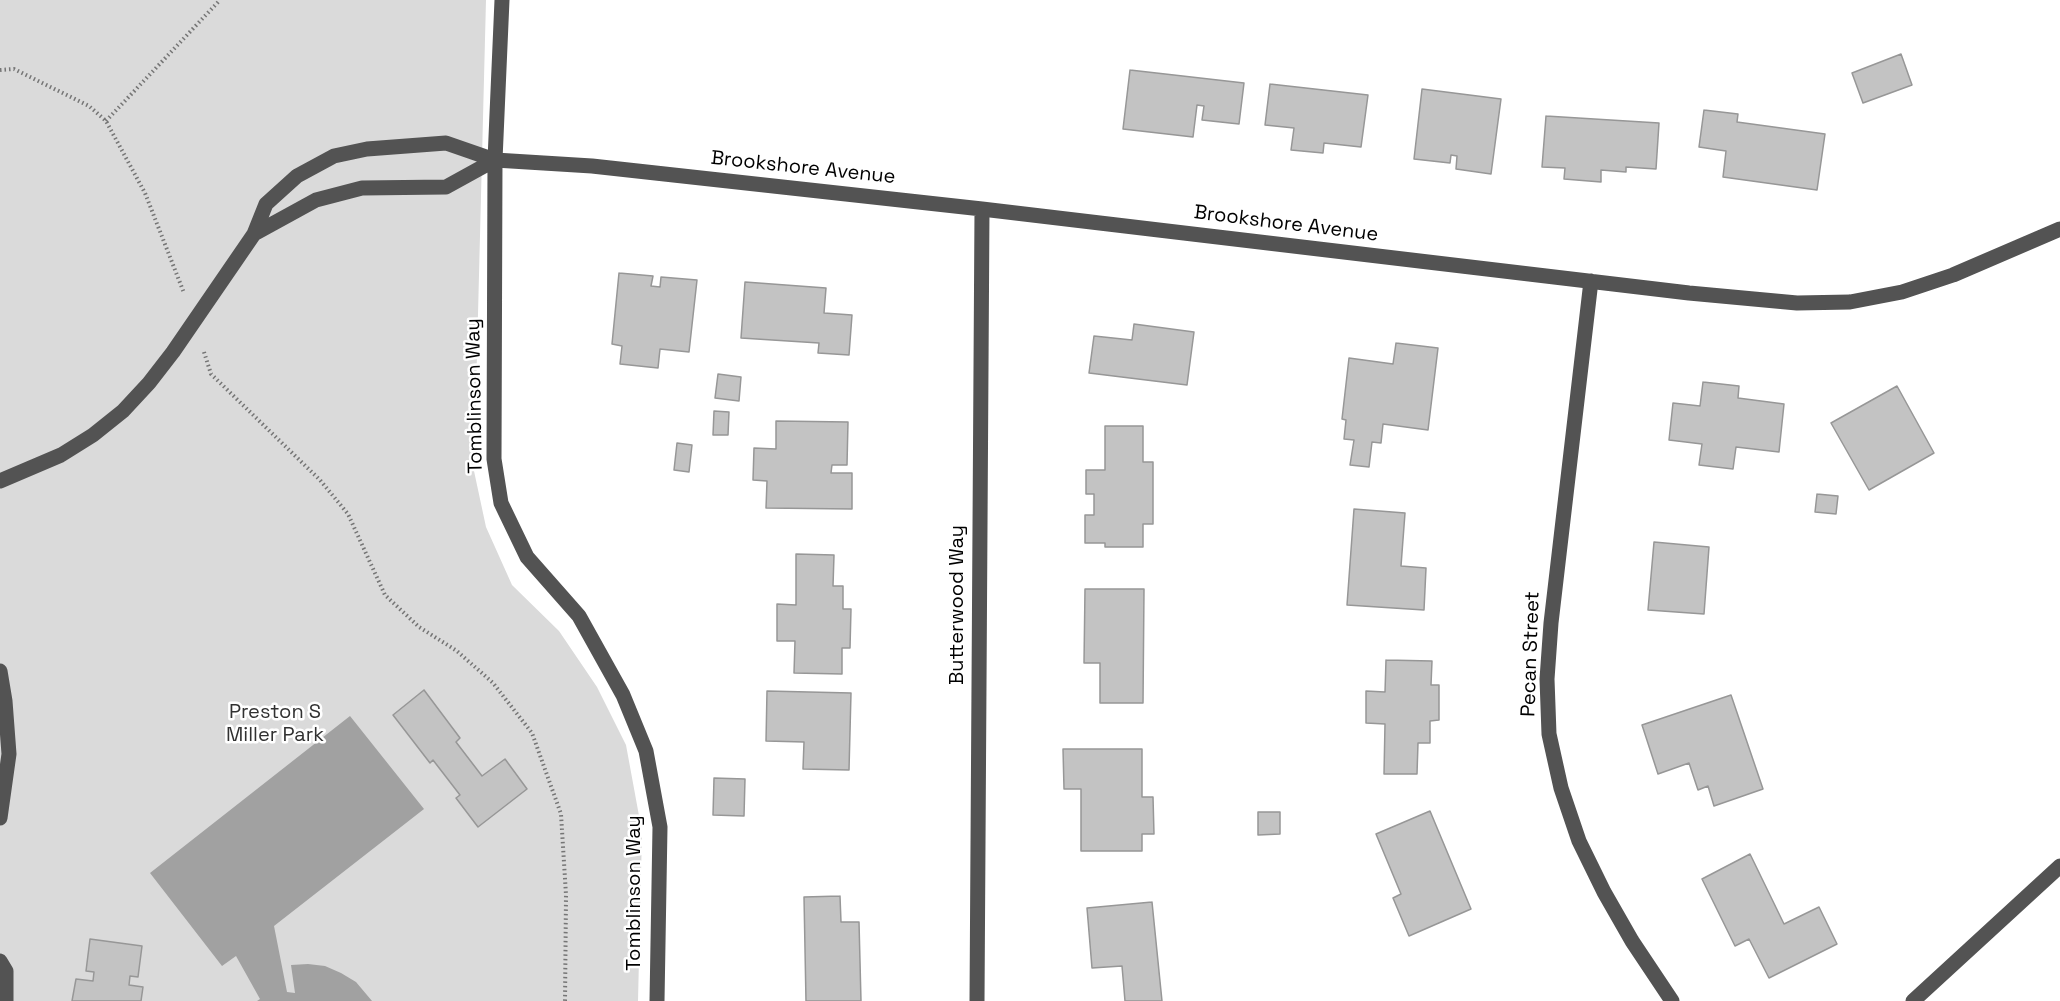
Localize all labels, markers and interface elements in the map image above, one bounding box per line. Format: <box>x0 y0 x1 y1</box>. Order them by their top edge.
street label: Brookshore Avenue <box>709 146 897 190</box>
street label: Brookshore Avenue <box>1192 201 1380 247</box>
street label: Tomblinson Way <box>462 318 488 474</box>
street label: Butterwood Way <box>946 525 970 685</box>
street label: Pecan Street <box>1517 591 1545 717</box>
park label: Preston S Miller Park <box>226 701 324 748</box>
street label: Tomblinson Way <box>623 815 647 971</box>

